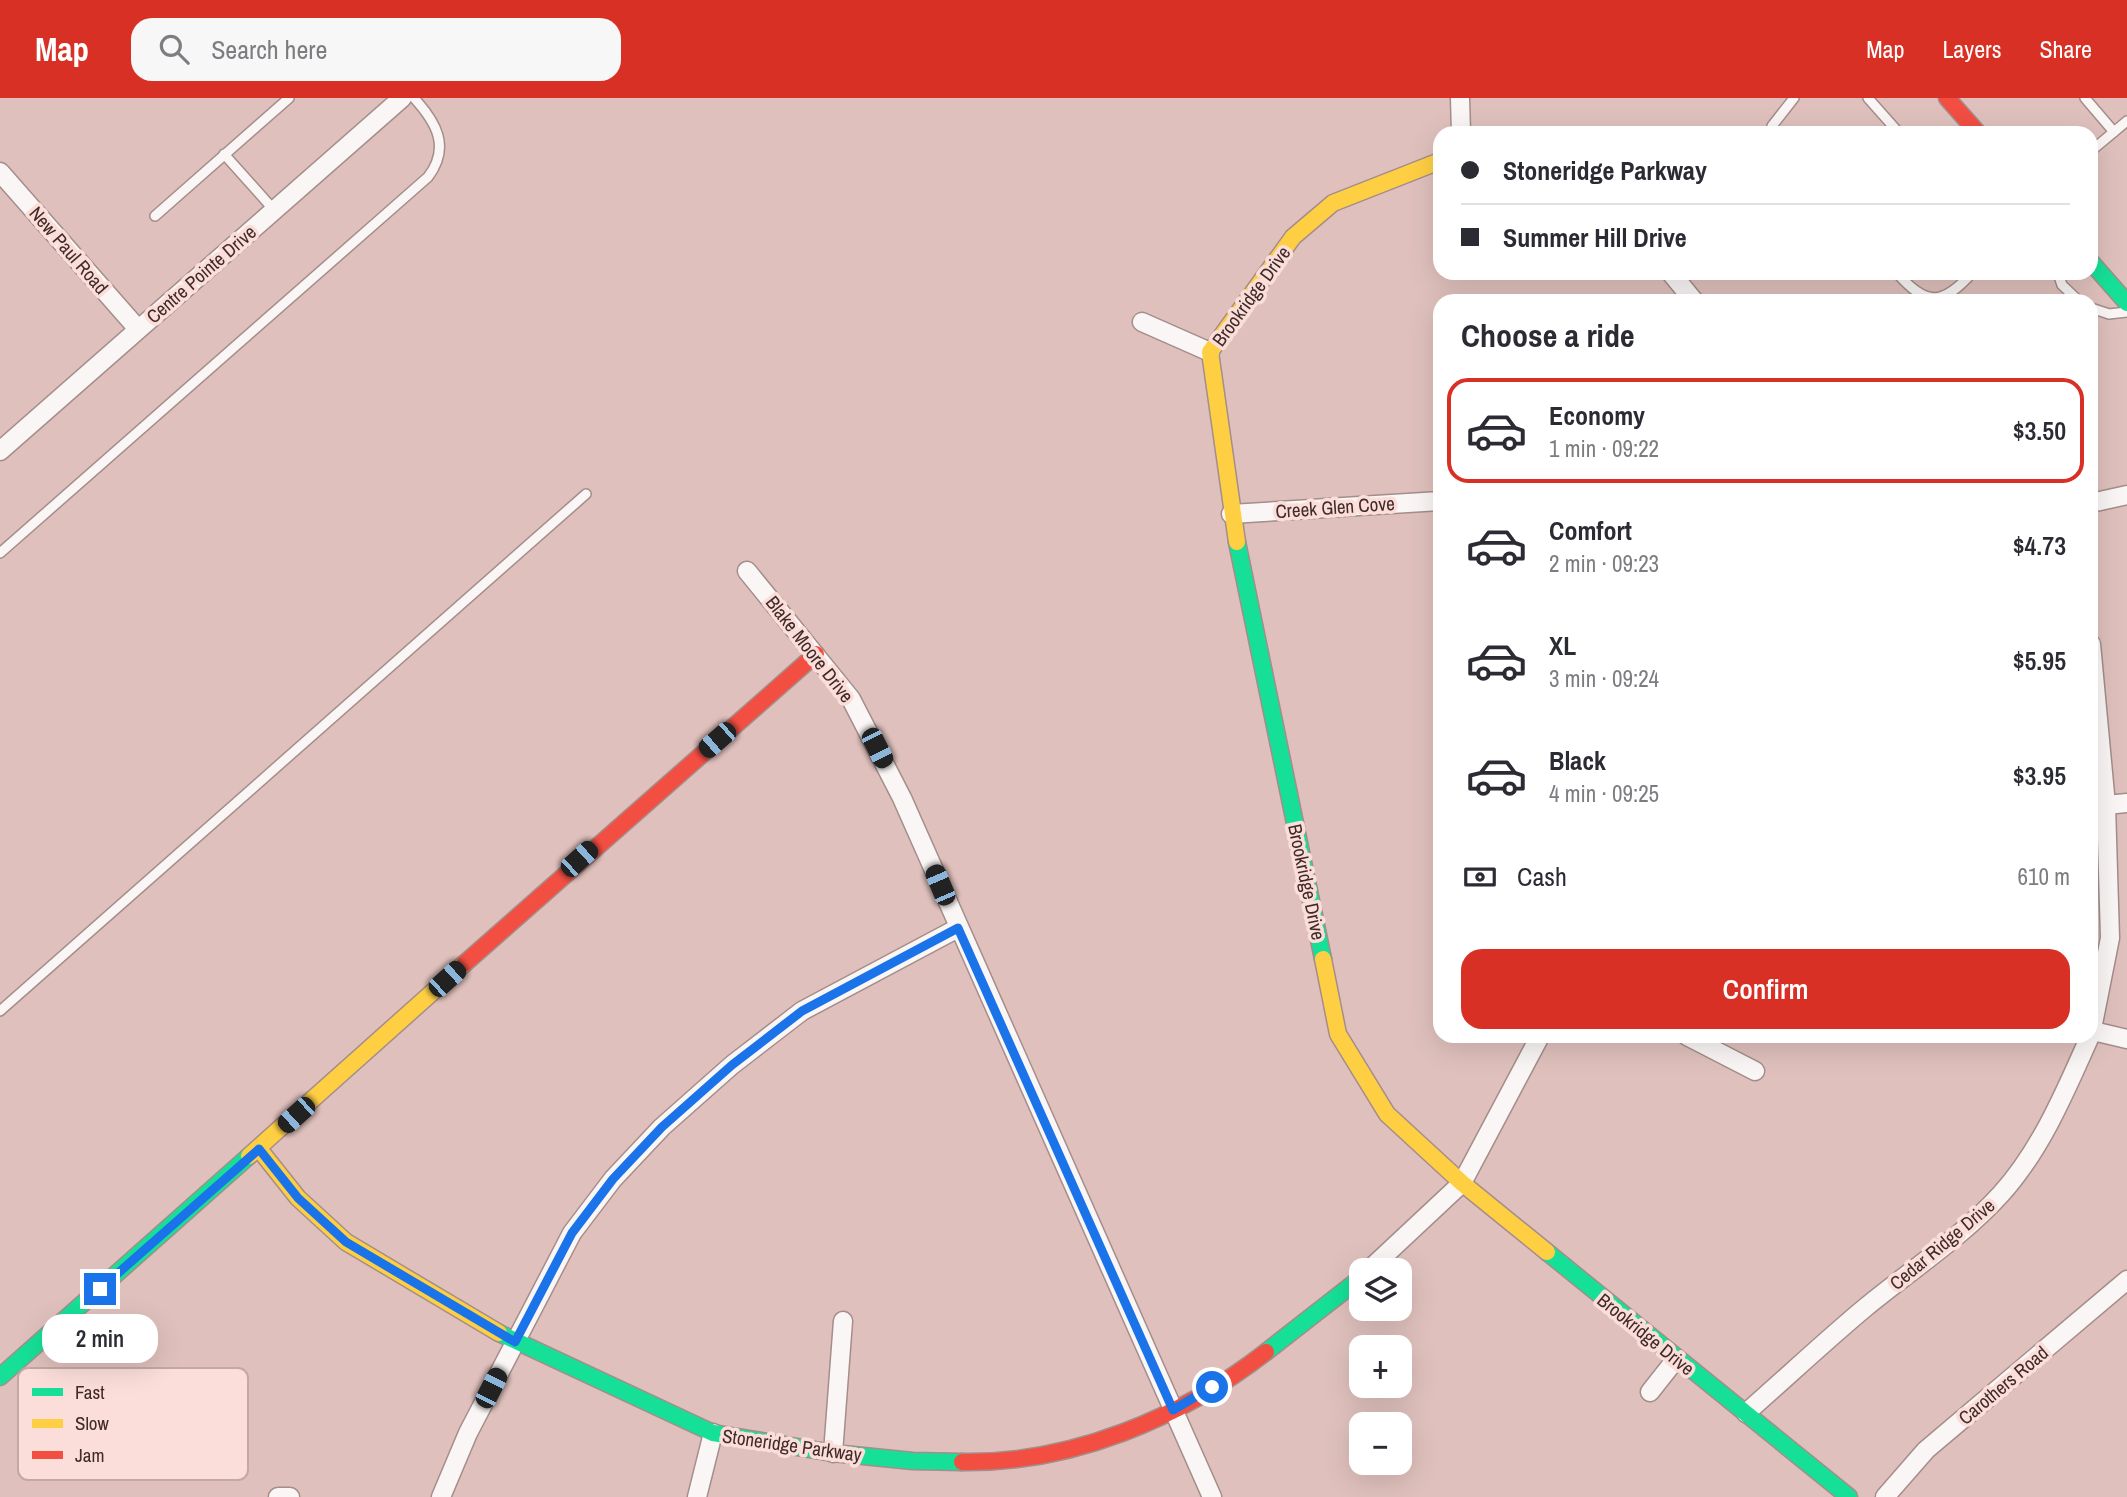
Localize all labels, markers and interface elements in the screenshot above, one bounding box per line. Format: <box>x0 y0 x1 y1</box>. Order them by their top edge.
search box <box>131 18 621 81</box>
text: Map <box>35 27 89 71</box>
icon: search <box>155 30 193 68</box>
text: Search here <box>211 32 327 67</box>
text: Map <box>1866 33 1904 65</box>
text: Layers <box>1942 33 2001 65</box>
text: Share <box>2039 33 2092 65</box>
text: Stoneridge Parkway <box>1503 153 1707 188</box>
street label: New Paul Road <box>24 201 114 299</box>
street label: Centre Pointe Drive <box>141 219 261 329</box>
text: Summer Hill Drive <box>1503 220 1687 255</box>
street label: Brookridge Drive <box>1206 241 1296 351</box>
text: Choose a ride <box>1461 314 1635 357</box>
text: Economy <box>1549 398 1645 433</box>
icon: car <box>1465 399 1528 462</box>
text: $3.50 <box>2013 413 2066 448</box>
text: 1 min · 09:22 <box>1549 433 1659 464</box>
street label: Creek Glen Cove <box>1274 490 1396 524</box>
text: Comfort <box>1549 513 1632 548</box>
icon: car <box>1465 514 1528 577</box>
text: $4.73 <box>2013 528 2066 563</box>
text: 2 min · 09:23 <box>1549 548 1659 579</box>
street label: Blake Moore Drive <box>760 590 860 708</box>
text: XL <box>1549 628 1576 663</box>
icon: car <box>1465 629 1528 692</box>
text: $5.95 <box>2013 643 2066 678</box>
text: 3 min · 09:24 <box>1549 663 1659 694</box>
car <box>695 718 740 762</box>
car <box>859 725 896 771</box>
text: Black <box>1549 743 1606 778</box>
icon: car <box>1465 744 1528 807</box>
text: $3.95 <box>2013 758 2066 793</box>
text: 4 min · 09:25 <box>1549 778 1659 809</box>
street label: Brookridge Drive <box>1282 822 1332 942</box>
car <box>557 837 602 881</box>
icon: cash <box>1461 858 1499 896</box>
text: Cash <box>1517 859 1567 894</box>
text: 610 m <box>2018 861 2070 892</box>
car <box>923 862 958 908</box>
button: Confirm <box>1461 949 2070 1029</box>
car <box>425 957 470 1001</box>
car <box>274 1093 319 1137</box>
street label: Cedar Ridge Drive <box>1884 1192 2000 1296</box>
map controls <box>1349 1258 1412 1475</box>
button: layers <box>1349 1258 1412 1321</box>
route end <box>84 1273 116 1305</box>
street label: Brookridge Drive <box>1592 1287 1700 1381</box>
callout: 2 min <box>42 1314 158 1362</box>
text: 2 min <box>76 1323 124 1354</box>
button: + <box>1349 1335 1412 1398</box>
street label: Carothers Road <box>1953 1340 2053 1430</box>
car <box>473 1365 510 1411</box>
legend <box>18 1368 248 1480</box>
route start <box>1196 1371 1228 1403</box>
text: Fast <box>75 1379 105 1405</box>
text: Slow <box>75 1410 110 1436</box>
button: − <box>1349 1412 1412 1475</box>
street label: Stoneridge Parkway <box>721 1422 863 1468</box>
text: Jam <box>75 1442 104 1468</box>

